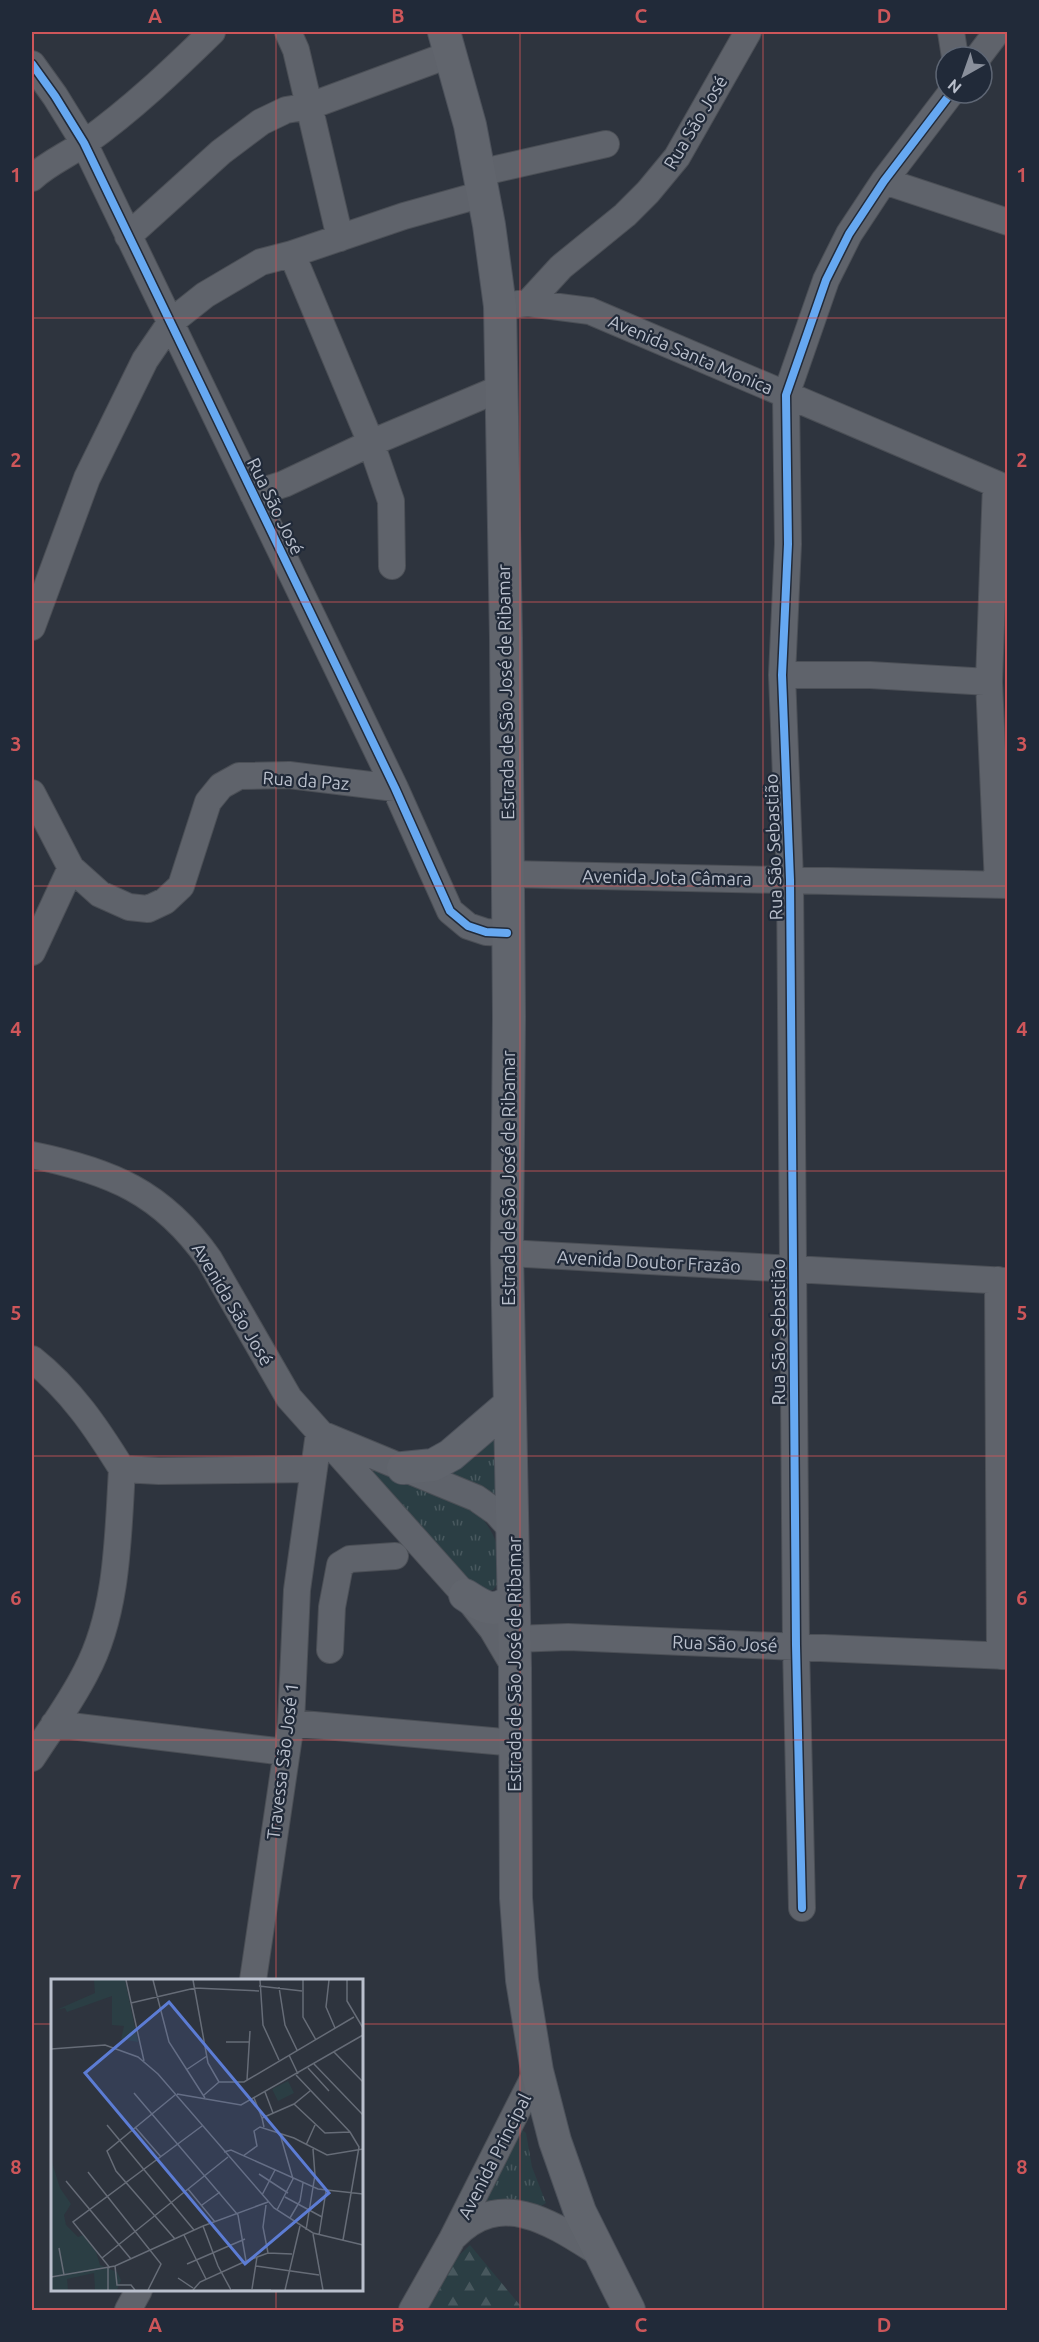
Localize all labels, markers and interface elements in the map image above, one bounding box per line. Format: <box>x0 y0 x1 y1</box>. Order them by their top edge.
text: A <box>148 4 162 27</box>
text: B <box>391 4 405 27</box>
text: C <box>635 4 648 27</box>
text: D <box>877 4 891 27</box>
north arrow <box>934 45 994 105</box>
street label: Rua São José <box>659 72 731 172</box>
text: N <box>944 76 965 97</box>
text: 1 <box>10 163 22 186</box>
text: 1 <box>1016 163 1028 186</box>
street label: Avenida Santa Monica <box>606 310 776 398</box>
text: 2 <box>10 448 22 471</box>
text: 2 <box>1016 448 1028 471</box>
street label: Rua São José <box>244 454 308 558</box>
street label: Estrada de São José de Ribamar <box>493 564 517 820</box>
text: 3 <box>10 732 22 755</box>
text: 3 <box>1016 732 1028 755</box>
street label: Rua da Paz <box>262 767 350 793</box>
street label: Rua São Sebastião <box>760 773 786 921</box>
street label: Avenida Jota Câmara <box>582 866 752 888</box>
text: 4 <box>10 1017 22 1040</box>
text: 4 <box>1016 1017 1028 1040</box>
street label: Estrada de São José de Ribamar <box>498 1050 518 1306</box>
street label: Avenida São José <box>189 1239 277 1369</box>
street label: Avenida Doutor Frazão <box>557 1246 741 1276</box>
street label: Rua São Sebastião <box>768 1259 788 1405</box>
text: 5 <box>10 1301 22 1324</box>
text: 5 <box>1016 1301 1028 1324</box>
street label: Estrada de São José de Ribamar <box>504 1536 524 1792</box>
text: 6 <box>10 1586 22 1609</box>
text: 6 <box>1016 1586 1028 1609</box>
street label: Rua São José <box>672 1631 778 1655</box>
street label: Travessa São José 1 <box>262 1681 302 1841</box>
text: 7 <box>10 1870 22 1893</box>
text: 7 <box>1016 1870 1028 1893</box>
inset map <box>51 1979 363 2291</box>
street label: Avenida Principal <box>454 2090 534 2222</box>
text: 8 <box>10 2155 22 2178</box>
text: 8 <box>1016 2155 1028 2178</box>
text: A <box>148 2313 162 2336</box>
text: B <box>391 2313 405 2336</box>
text: C <box>635 2313 648 2336</box>
text: D <box>877 2313 891 2336</box>

